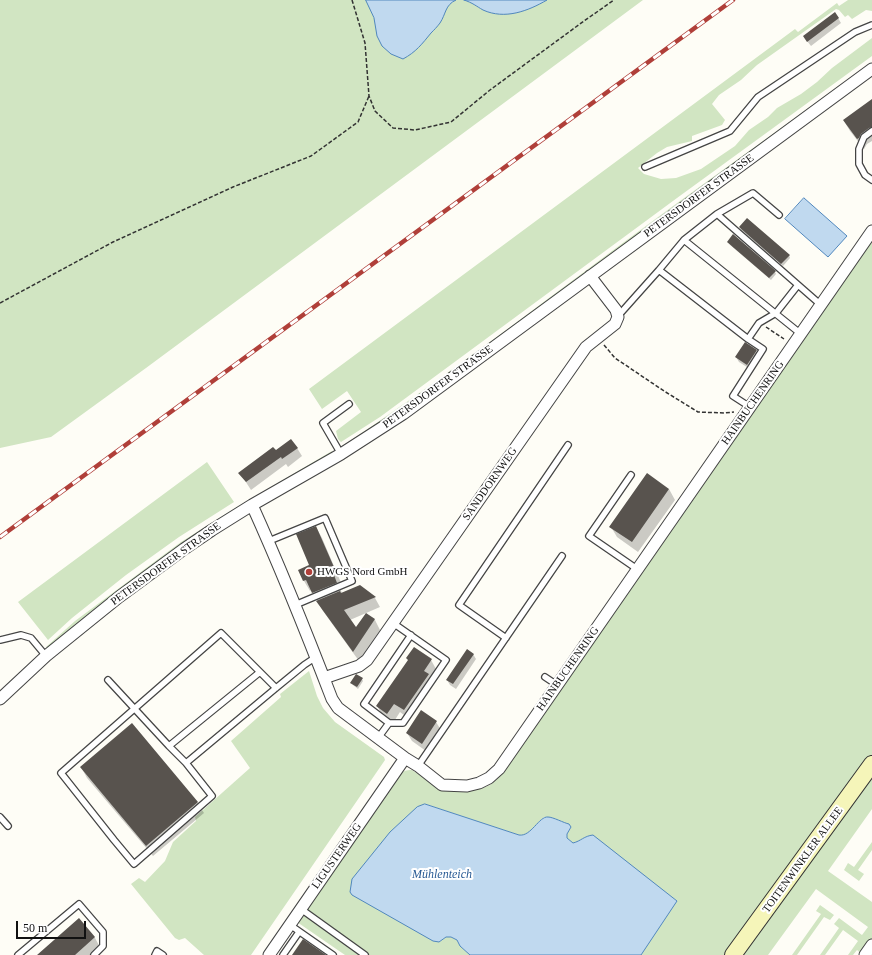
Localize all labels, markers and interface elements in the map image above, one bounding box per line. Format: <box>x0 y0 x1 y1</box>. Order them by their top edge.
street label: PETERSDORFER STRASSE <box>641 152 757 240</box>
street label: PETERSDORFER STRASSE <box>380 343 496 431</box>
street label: HAINBUCHENRING <box>719 358 787 448</box>
street label: SANDDORNWEG <box>460 445 520 523</box>
street label: PETERSDORFER STRASSE <box>108 520 224 608</box>
place label: HWGS Nord GmbH <box>317 565 407 579</box>
marker: HWGS Nord GmbH <box>304 567 314 577</box>
street label: HAINBUCHENRING <box>534 624 602 714</box>
street label: TOITENWINKLER ALLEE <box>760 804 846 916</box>
street label: LIGUSTERWEG <box>309 820 365 892</box>
water label: Mühlenteich <box>412 868 472 882</box>
scale bar <box>18 913 88 939</box>
text: 50 m <box>23 921 47 935</box>

